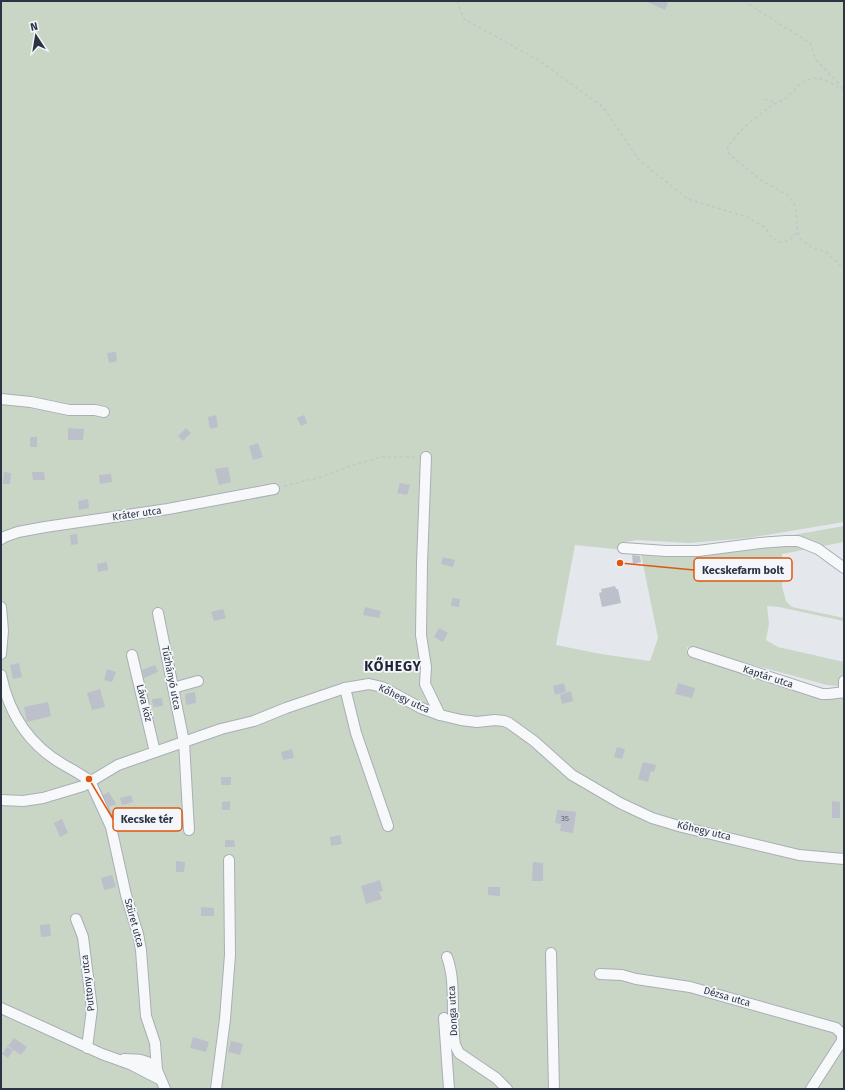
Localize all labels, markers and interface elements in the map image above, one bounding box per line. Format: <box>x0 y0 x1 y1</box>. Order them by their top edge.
north arrow <box>16 16 56 56</box>
text: N <box>29 20 39 34</box>
street label: Kráter utca <box>112 505 162 523</box>
callout: Kecskefarm bolt <box>694 558 792 581</box>
text: Kecskefarm bolt <box>702 564 785 577</box>
street label: Tűzhányó utca <box>159 645 184 711</box>
district label: KŐHEGY <box>364 656 422 675</box>
street label: Kaptár utca <box>741 663 795 691</box>
street label: Kőhegy utca <box>377 681 432 716</box>
street label: Láva köz <box>134 683 155 724</box>
callout: Kecske tér <box>113 808 182 831</box>
text: Kecske tér <box>121 813 174 826</box>
house number: 35 <box>561 814 569 823</box>
street label: Kőhegy utca <box>676 818 732 843</box>
street label: Szüret utca <box>122 897 146 949</box>
street label: Puttony utca <box>79 954 97 1012</box>
street label: Donga utca <box>446 985 460 1037</box>
street label: Dézsa utca <box>702 985 752 1009</box>

